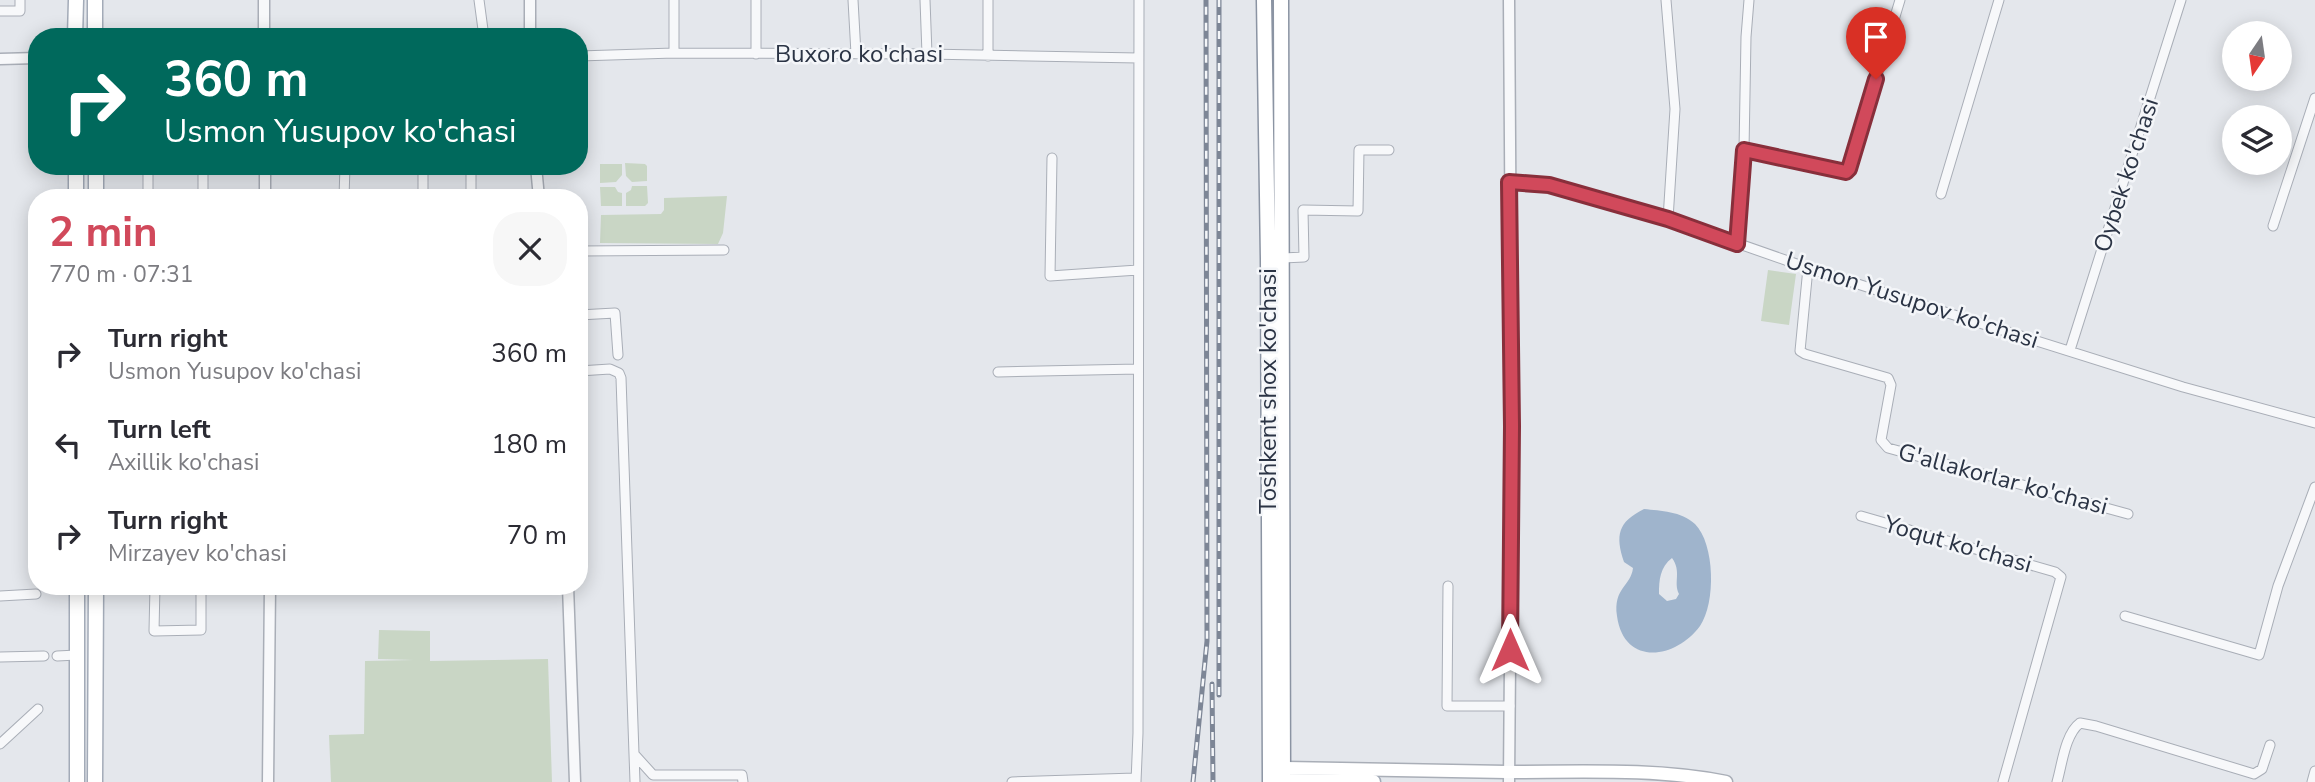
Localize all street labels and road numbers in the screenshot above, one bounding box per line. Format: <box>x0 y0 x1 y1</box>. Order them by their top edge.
street label: Buxoro ko'chasi <box>775 38 943 70</box>
street label: Oybek ko'chasi <box>2086 94 2166 256</box>
street label: Usmon Yusupov ko'chasi <box>1781 244 2043 356</box>
street label: Toshkent shox ko'chasi <box>1252 268 1284 514</box>
street label: G'allakorlar ko'chasi <box>1895 436 2111 522</box>
street label: Yoqut ko'chasi <box>1879 507 2036 580</box>

